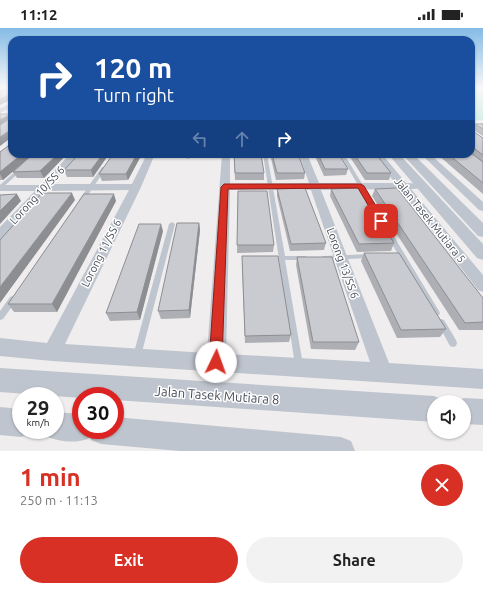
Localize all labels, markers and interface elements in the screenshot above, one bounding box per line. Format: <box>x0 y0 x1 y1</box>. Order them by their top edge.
text: 11:12 <box>20 6 58 23</box>
icon: right <box>28 52 80 104</box>
text: 120 m <box>94 52 172 83</box>
text: Turn right <box>94 85 174 105</box>
icon: left <box>189 128 211 150</box>
icon: ahead <box>231 128 253 150</box>
icon: right <box>273 128 295 150</box>
street label: Lorong 10/SS 6 <box>7 164 67 226</box>
street label: Jalan Tasek Mutiara 5 <box>392 175 468 265</box>
pin <box>364 204 398 238</box>
icon: arrive <box>370 210 392 232</box>
street label: Lorong 11/SS 6 <box>79 217 123 289</box>
street label: Lorong 13/SS 6 <box>325 226 361 300</box>
position arrow <box>195 341 237 383</box>
street label: Jalan Tasek Mutiara 8 <box>154 384 280 406</box>
speed limit sign: 30 <box>72 387 124 439</box>
map controls <box>427 395 471 439</box>
button: sound <box>427 395 471 439</box>
text: 29 <box>27 396 49 419</box>
text: km/h <box>26 417 50 428</box>
text: 1 min <box>20 464 81 491</box>
button: close <box>421 464 463 506</box>
text: 250 m · 11:13 <box>20 493 98 507</box>
button: Exit <box>20 537 238 583</box>
button: Share <box>246 537 463 583</box>

